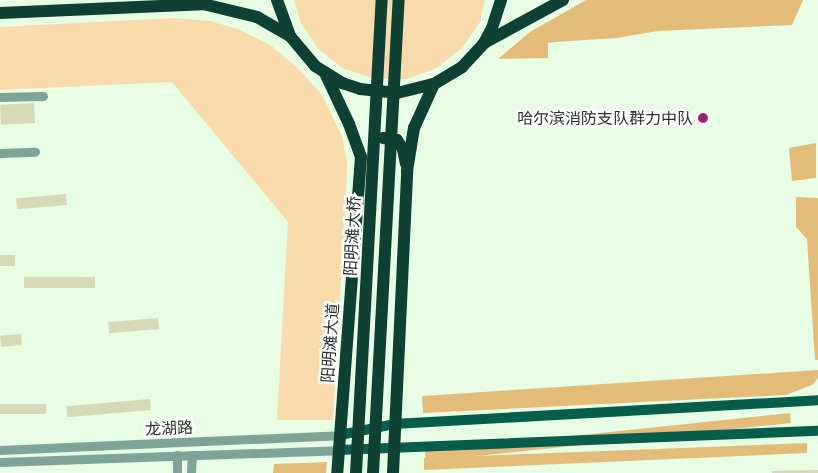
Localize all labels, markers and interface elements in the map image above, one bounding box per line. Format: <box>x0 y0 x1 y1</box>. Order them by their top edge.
place label: 哈尔滨消防支队群力中队 <box>517 108 693 128</box>
marker: 哈尔滨消防支队群力中队 <box>697 112 709 124</box>
street label: 阳明滩大桥 <box>340 196 364 276</box>
street label: 阳明滩大道 <box>318 302 342 384</box>
street label: 龙湖路 <box>145 417 193 439</box>

